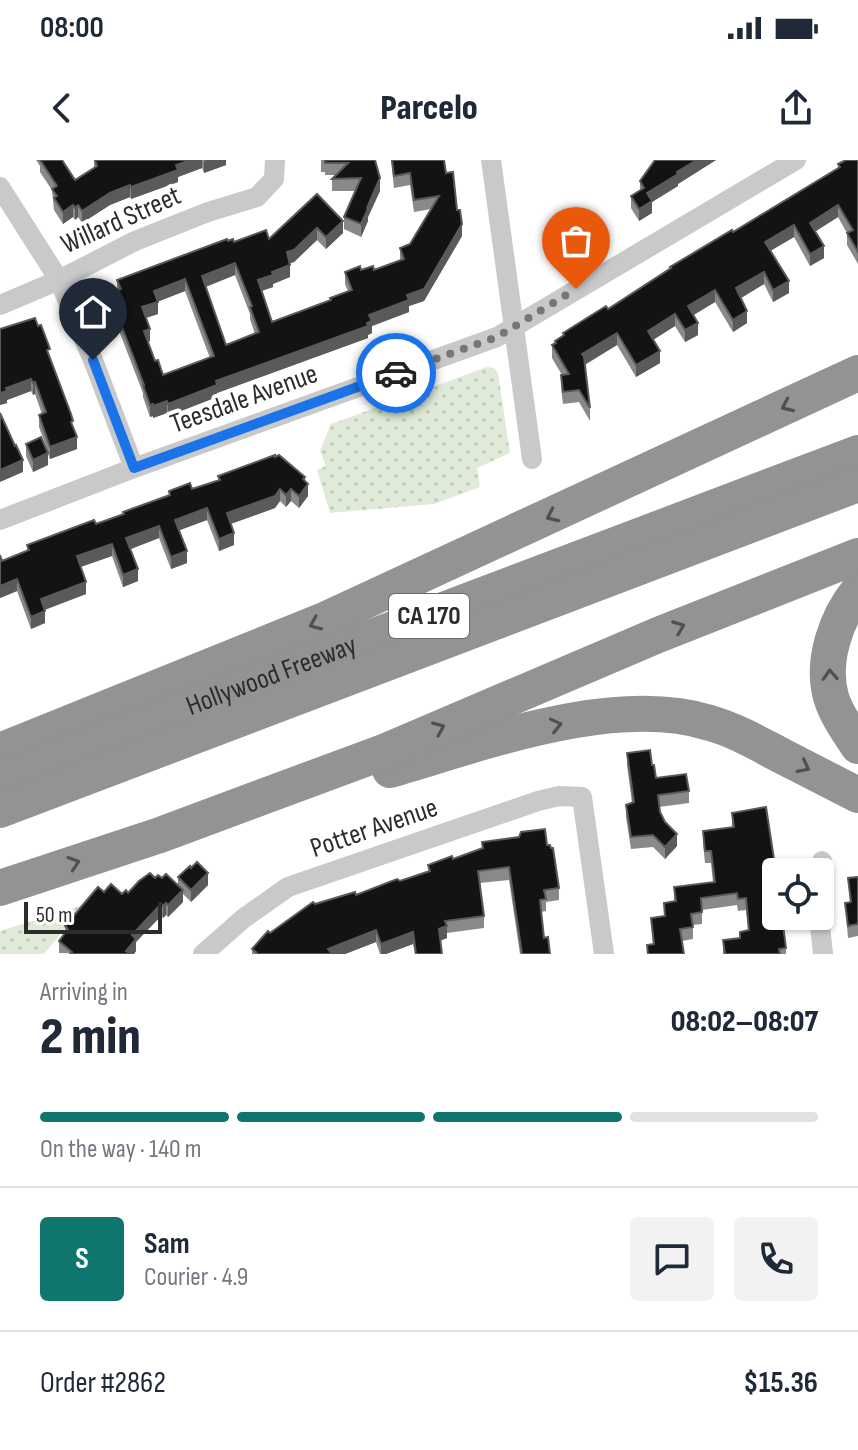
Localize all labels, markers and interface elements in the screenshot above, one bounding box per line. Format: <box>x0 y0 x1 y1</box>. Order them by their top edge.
text: 08:00 <box>40 10 104 46</box>
icon: back <box>40 86 84 130</box>
icon: share <box>774 86 818 130</box>
text: Parcelo <box>380 87 478 130</box>
street label: Willard Street <box>56 179 186 261</box>
pin <box>542 207 610 289</box>
icon: bag <box>554 219 598 263</box>
pin <box>59 278 127 360</box>
icon: home <box>71 290 115 334</box>
courier <box>356 333 436 413</box>
icon: car <box>374 351 418 395</box>
street label: Teesdale Avenue <box>166 357 322 441</box>
one-way arrow <box>781 396 796 412</box>
one-way arrow <box>545 506 560 522</box>
road number: CA 170 <box>389 594 469 638</box>
one-way arrow <box>309 614 323 630</box>
one-way arrow <box>671 620 685 637</box>
street label: Hollywood Freeway <box>181 628 361 723</box>
one-way arrow <box>821 668 838 681</box>
one-way arrow <box>549 717 562 734</box>
one-way arrow <box>431 721 445 737</box>
one-way arrow <box>796 758 811 773</box>
street label: Potter Avenue <box>306 791 442 865</box>
one-way arrow <box>66 857 80 873</box>
map controls <box>762 858 834 930</box>
button: locate <box>762 858 834 930</box>
scale bar <box>24 898 162 934</box>
text: 50 m <box>36 902 72 929</box>
text: Arriving in <box>40 977 128 1008</box>
text: 08:02–08:07 <box>671 1004 818 1040</box>
text: 2 min <box>40 1006 141 1069</box>
text: On the way · 140 m <box>40 1134 202 1165</box>
button: chat <box>630 1217 714 1301</box>
button: phone <box>734 1217 818 1301</box>
text: Sam <box>144 1226 190 1262</box>
text: S <box>75 1241 89 1277</box>
text: Courier · 4.9 <box>144 1262 248 1293</box>
text: Order #2862 <box>40 1365 166 1401</box>
text: $15.36 <box>743 1365 818 1401</box>

